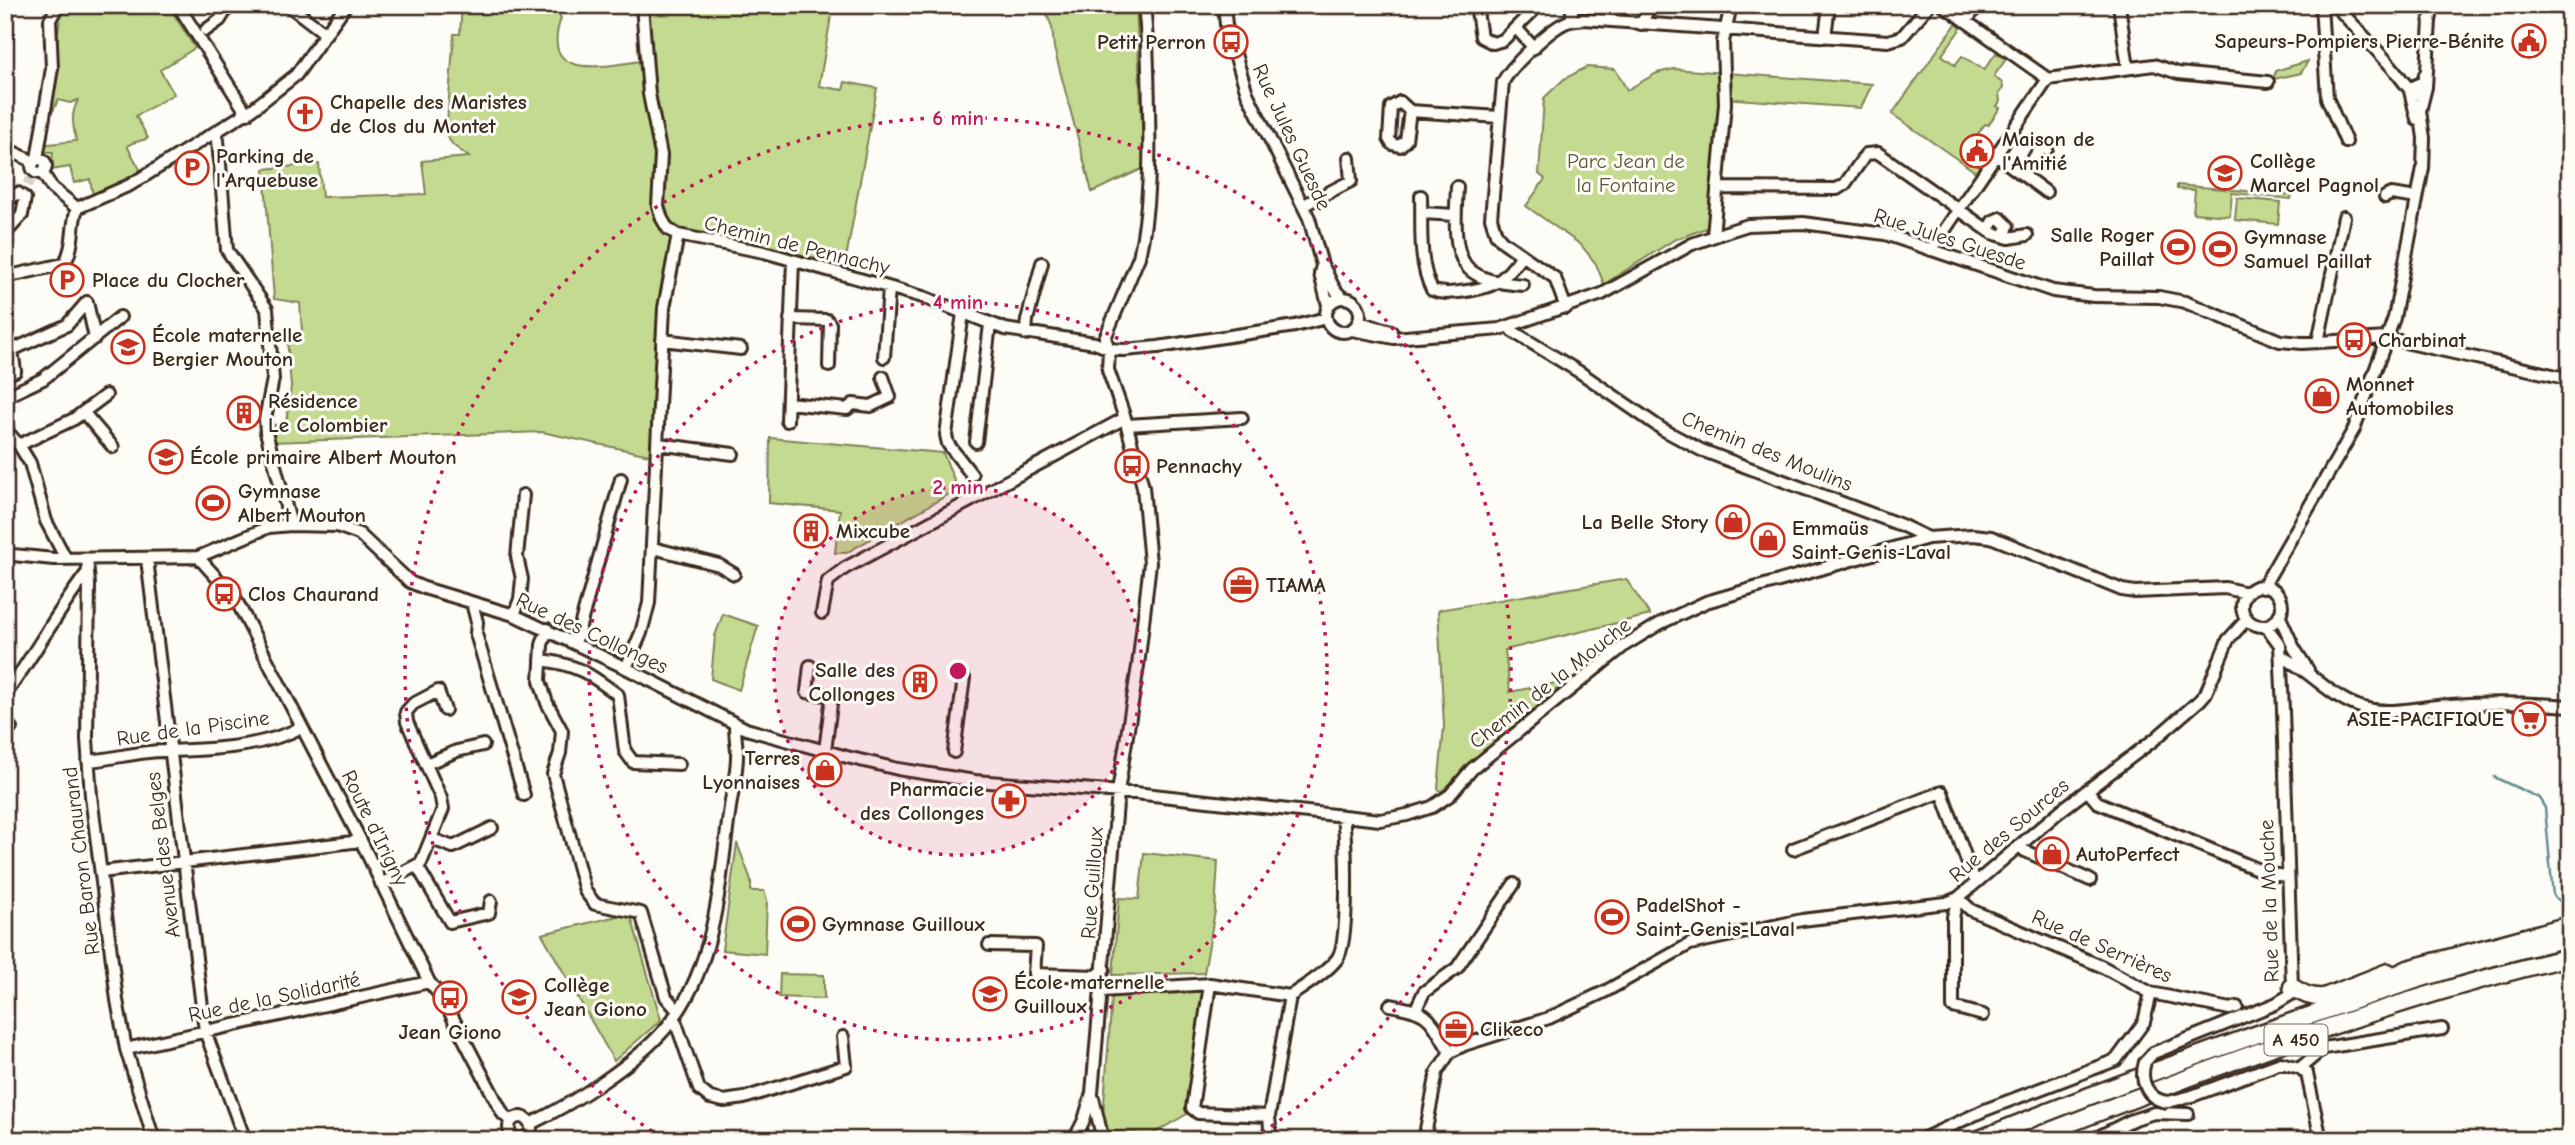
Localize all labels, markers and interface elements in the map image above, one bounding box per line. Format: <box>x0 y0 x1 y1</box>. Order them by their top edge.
public building icon: Sapeurs-Pompiers Pierre-Bénite <box>2510 22 2548 60</box>
bus stop icon: Petit Perron <box>1212 23 1250 61</box>
place label: Sapeurs-Pompiers Pierre-Bénite <box>2215 29 2504 53</box>
place label: Petit Perron <box>1097 30 1206 54</box>
street label: Rue Jules Guesde <box>1248 60 1336 214</box>
place label: Chapelle des Maristes de Clos du Montet <box>330 90 527 138</box>
church icon: Chapelle des Maristes de Clos du Montet <box>286 95 324 133</box>
text: 6 min <box>932 106 984 130</box>
place label: Maison de l'Amitié <box>2002 127 2095 175</box>
public building icon: Maison de l'Amitié <box>1958 132 1996 170</box>
place label: Parking de l'Arquebuse <box>216 144 318 192</box>
parking icon: Parking de l'Arquebuse <box>173 149 211 187</box>
park label: Parc Jean de la Fontaine <box>1567 149 1685 197</box>
place label: Collège Marcel Pagnol <box>2250 149 2379 197</box>
school or university icon: Collège Marcel Pagnol <box>2206 154 2244 192</box>
street label: Rue Jules Guesde <box>1871 203 2029 275</box>
street label: Chemin de Pennachy <box>702 210 893 280</box>
place label: Salle Roger Paillat <box>2051 223 2155 271</box>
place label: Gymnase Samuel Paillat <box>2244 225 2372 273</box>
sports icon: Salle Roger Paillat <box>2159 228 2197 266</box>
sports icon: Gymnase Samuel Paillat <box>2201 230 2239 268</box>
parking icon: Place du Clocher <box>48 261 86 299</box>
place label: Place du Clocher <box>92 268 245 292</box>
text: 4 min <box>933 290 983 314</box>
bus stop icon: Charbinat <box>2335 321 2373 359</box>
place label: École maternelle Bergier Mouton <box>152 323 302 371</box>
school or university icon: École maternelle Bergier Mouton <box>109 328 147 366</box>
place label: Charbinat <box>2378 328 2467 352</box>
place label: Monnet Automobiles <box>2346 372 2454 420</box>
shop icon: Monnet Automobiles <box>2303 377 2341 415</box>
place label: Résidence Le Colombier <box>268 389 388 437</box>
building icon: Résidence Le Colombier <box>225 394 263 432</box>
street label: Chemin des Moulins <box>1678 406 1856 496</box>
school or university icon: École primaire Albert Mouton <box>147 438 185 476</box>
place label: École primaire Albert Mouton <box>190 445 457 469</box>
bus stop icon: Pennachy <box>1113 447 1151 485</box>
place label: Pennachy <box>1156 454 1242 478</box>
text: 2 min <box>932 475 984 499</box>
place label: Gymnase Albert Mouton <box>238 479 366 527</box>
sports icon: Gymnase Albert Mouton <box>194 484 232 522</box>
shop icon: La Belle Story <box>1714 503 1752 541</box>
place label: La Belle Story <box>1581 510 1708 534</box>
building icon: Mixcube <box>792 512 830 550</box>
place label: Emmaüs Saint-Genis-Laval <box>1792 516 1951 564</box>
place label: Mixcube <box>836 519 910 543</box>
shop icon: Emmaüs Saint-Genis-Laval <box>1749 521 1787 559</box>
office icon: TIAMA <box>1222 566 1260 604</box>
place label: TIAMA <box>1266 573 1326 597</box>
bus stop icon: Clos Chaurand <box>205 575 243 613</box>
place label: Clos Chaurand <box>248 582 379 606</box>
street label: Rue des Collonges <box>512 587 672 679</box>
street label: Chemin de la Mouche <box>1465 613 1635 753</box>
place label: Salle des Collonges <box>809 658 895 706</box>
centre of rings <box>946 659 970 683</box>
building icon: Salle des Collonges <box>901 663 939 701</box>
supermarket icon: ASIE-PACIFIQUE <box>2510 700 2548 738</box>
street label: Rue de la Piscine <box>115 705 271 751</box>
place label: ASIE-PACIFIQUE <box>2347 707 2505 731</box>
place label: Terres Lyonnaises <box>702 746 800 794</box>
shop icon: Terres Lyonnaises <box>806 751 844 789</box>
street label: Rue Baron Chaurand <box>58 765 104 957</box>
street label: Route d'Irigny <box>337 766 414 890</box>
street label: Avenue des Belges <box>141 771 185 939</box>
street label: Rue des Sources <box>1944 773 2074 887</box>
place label: Pharmacie des Collonges <box>860 777 984 825</box>
pharmacy icon: Pharmacie des Collonges <box>990 782 1028 820</box>
street label: Rue de la Mouche <box>2254 819 2284 983</box>
street label: Rue Guilloux <box>1076 826 1108 940</box>
shop icon: AutoPerfect <box>2033 835 2071 873</box>
place label: AutoPerfect <box>2076 842 2181 866</box>
place label: PadelShot - Saint-Genis-Laval <box>1636 893 1795 941</box>
sports icon: PadelShot - Saint-Genis-Laval <box>1593 898 1631 936</box>
street label: Rue de Serrières <box>2028 904 2176 988</box>
sports icon: Gymnase Guilloux <box>779 905 817 943</box>
place label: Gymnase Guilloux <box>822 912 985 936</box>
street label: Rue de la Solidarité <box>186 967 362 1027</box>
place label: École maternelle Guilloux <box>1014 970 1164 1018</box>
place label: Collège Jean Giono <box>544 973 647 1021</box>
school or university icon: École maternelle Guilloux <box>971 975 1009 1013</box>
school or university icon: Collège Jean Giono <box>500 978 538 1016</box>
bus stop icon: Jean Giono <box>431 979 469 1017</box>
office icon: Clikeco <box>1437 1010 1475 1048</box>
place label: Clikeco <box>1480 1017 1544 1041</box>
place label: Jean Giono <box>399 1020 502 1044</box>
road number: A 450 <box>2264 1024 2328 1056</box>

